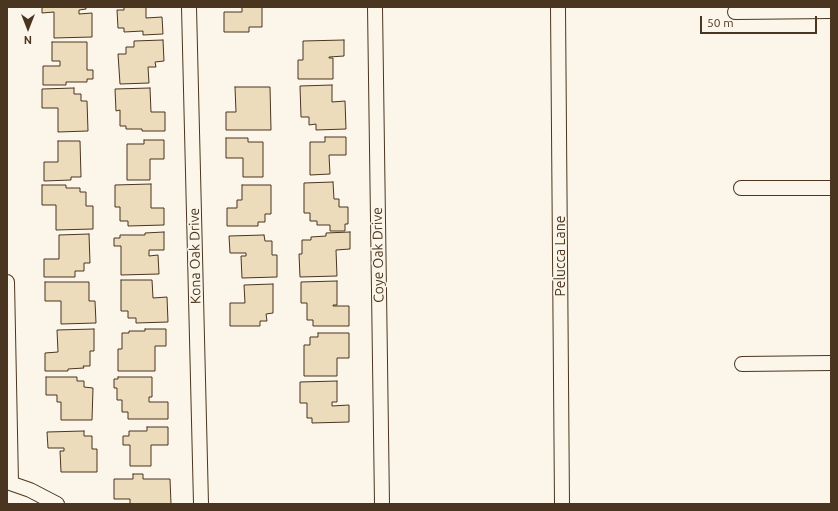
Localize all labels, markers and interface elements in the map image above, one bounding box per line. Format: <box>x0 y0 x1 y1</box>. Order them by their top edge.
north arrow <box>8 8 48 48</box>
scale bar <box>702 8 819 34</box>
text: 50 m <box>707 16 734 29</box>
text: N <box>24 34 32 46</box>
street label: Coye Oak Drive <box>369 207 387 303</box>
street label: Kona Oak Drive <box>186 208 204 304</box>
street label: Pelucca Lane <box>552 216 568 296</box>

